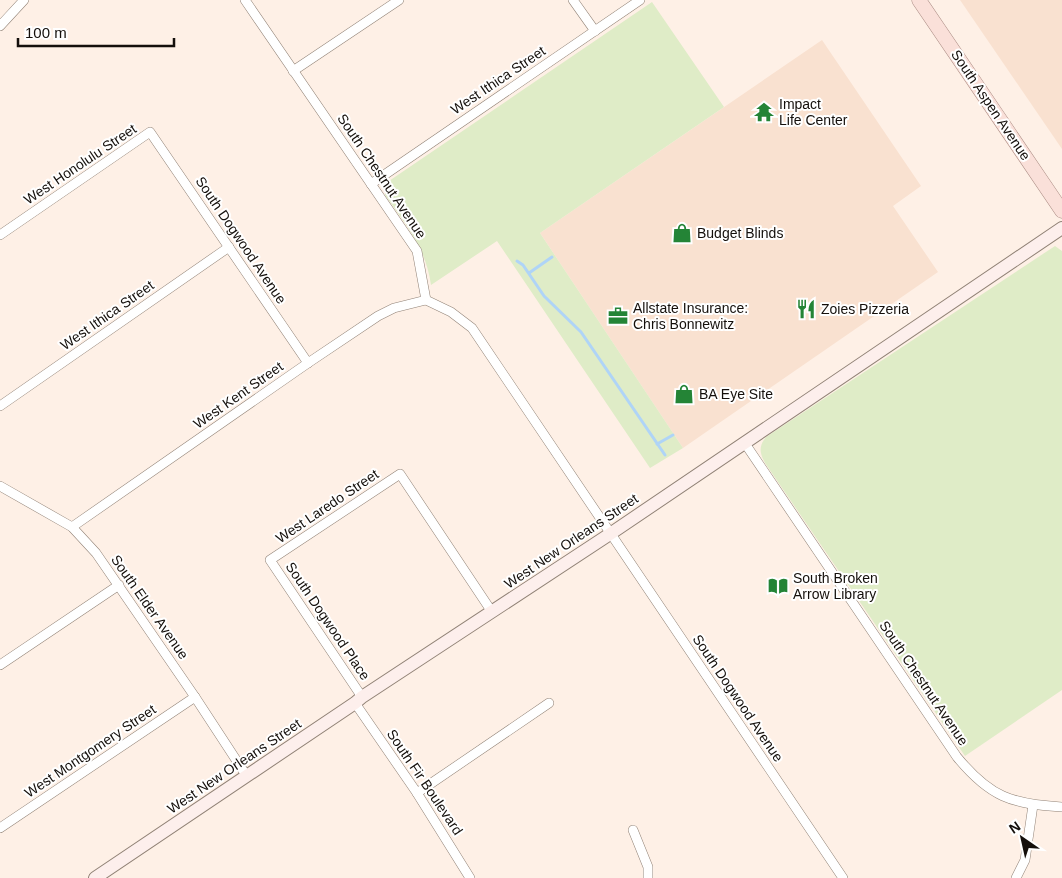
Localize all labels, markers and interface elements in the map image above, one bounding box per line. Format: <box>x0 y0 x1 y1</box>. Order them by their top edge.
scale bar <box>18 15 174 47</box>
text: 100 m <box>25 24 67 41</box>
street label: West Ithica Street <box>448 42 548 117</box>
street label: South Aspen Avenue <box>948 47 1034 163</box>
place label: Impact Life Center <box>779 96 848 128</box>
temple icon: Impact Life Center <box>753 101 775 123</box>
street label: South Chestnut Avenue <box>334 111 430 242</box>
street label: West Honolulu Street <box>21 120 139 208</box>
street label: South Dogwood Avenue <box>192 173 290 307</box>
shop icon: Budget Blinds <box>671 222 693 244</box>
place label: Budget Blinds <box>697 225 783 241</box>
street label: West Ithica Street <box>57 277 157 353</box>
restaurant icon: Zoies Pizzeria <box>795 298 817 320</box>
place label: Allstate Insurance: Chris Bonnewitz <box>633 300 748 332</box>
place label: Zoies Pizzeria <box>821 301 909 317</box>
office icon: Allstate Insurance: Chris Bonnewitz <box>607 305 629 327</box>
street label: West Kent Street <box>190 358 286 432</box>
shop icon: BA Eye Site <box>673 383 695 405</box>
place label: BA Eye Site <box>699 386 773 402</box>
street label: West Laredo Street <box>273 466 381 546</box>
street label: West New Orleans Street <box>501 490 641 592</box>
street label: South Elder Avenue <box>108 552 192 662</box>
street label: South Dogwood Place <box>283 559 373 683</box>
place label: South Broken Arrow Library <box>793 570 878 602</box>
library icon: South Broken Arrow Library <box>767 575 789 597</box>
street label: South Chestnut Avenue <box>876 618 972 749</box>
street label: South Dogwood Avenue <box>689 631 787 765</box>
street label: West Montgomery Street <box>21 701 159 801</box>
street label: West New Orleans Street <box>164 715 304 817</box>
street label: South Fir Boulevard <box>384 726 466 838</box>
north arrow <box>997 813 1047 863</box>
text: N <box>1006 818 1023 837</box>

